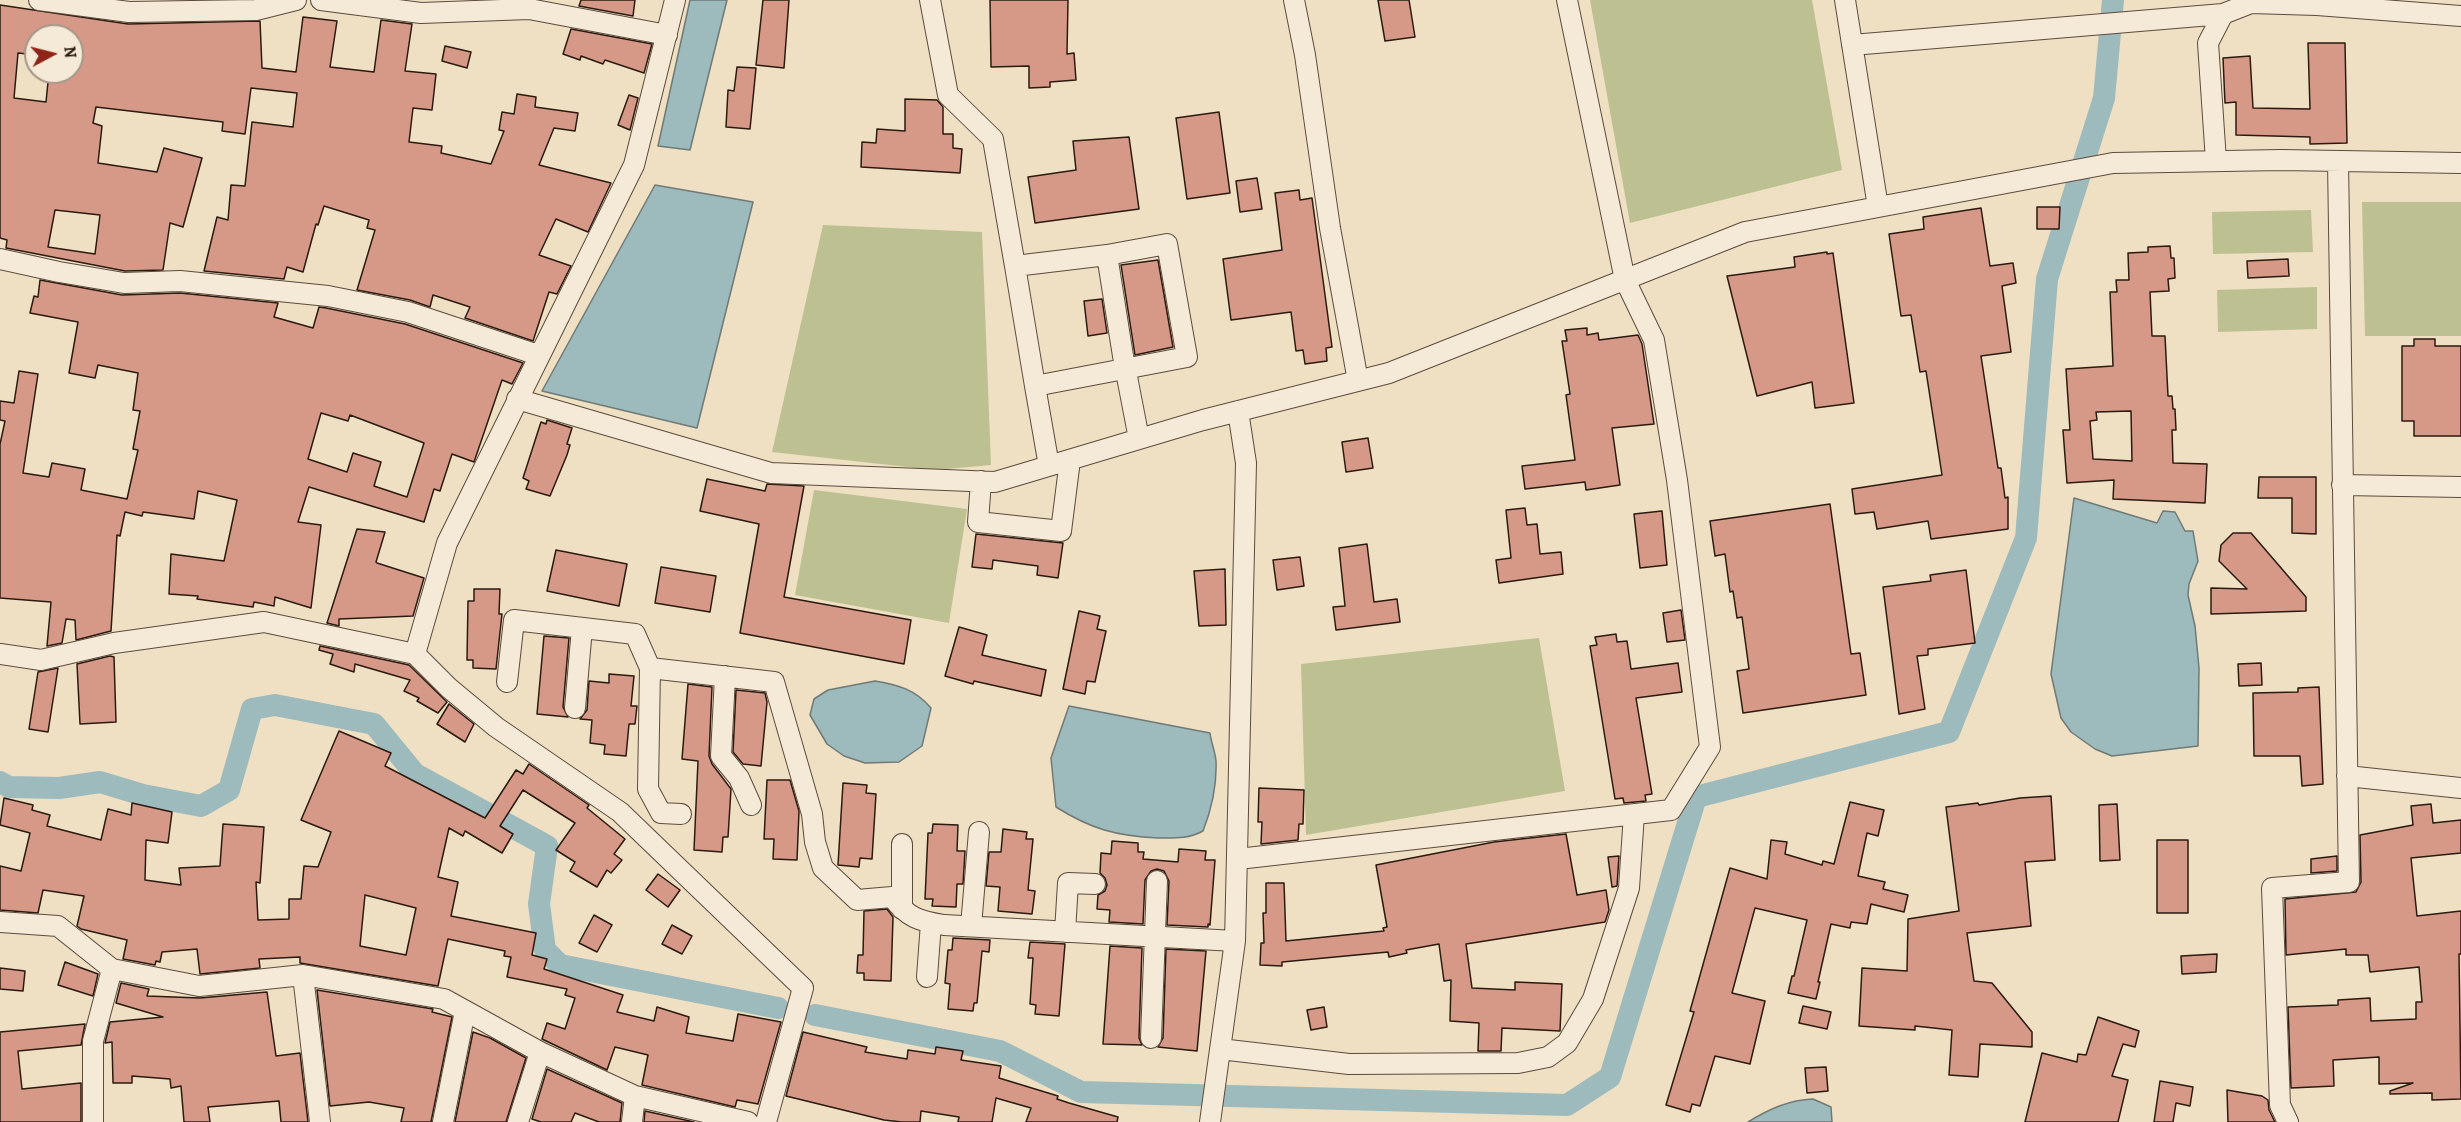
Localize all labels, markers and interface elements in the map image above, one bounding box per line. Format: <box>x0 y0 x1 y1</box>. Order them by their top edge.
north arrow <box>24 24 84 84</box>
text: N <box>58 45 82 59</box>

